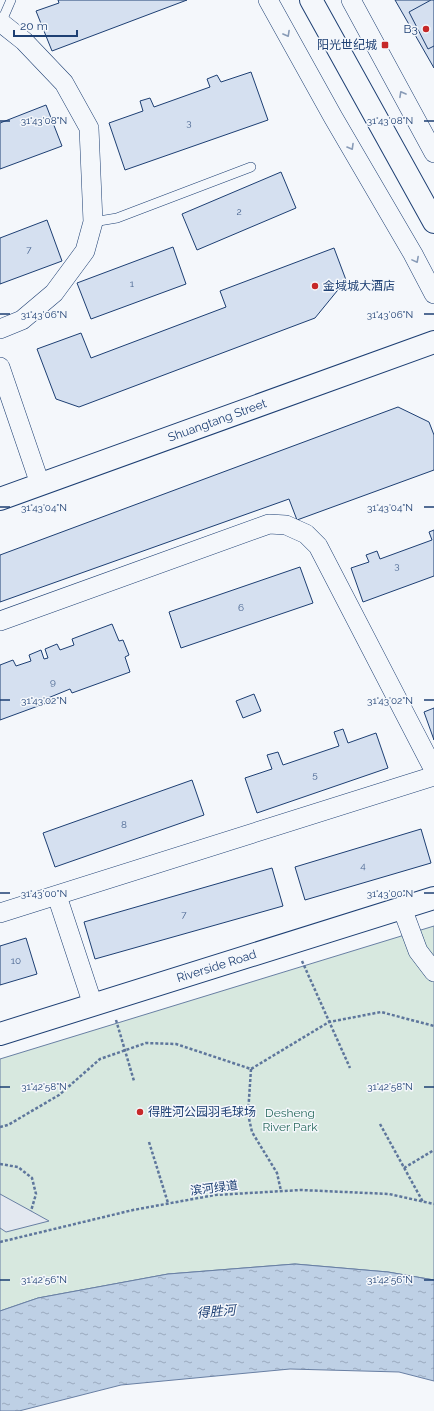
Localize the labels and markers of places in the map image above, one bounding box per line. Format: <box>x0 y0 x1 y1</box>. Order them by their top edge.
place label: B3 <box>404 22 418 36</box>
marker: B3 <box>421 24 431 34</box>
place label: 阳光世纪城 <box>317 38 377 52</box>
marker: 阳光世纪城 <box>380 40 390 50</box>
place label: 金域城大酒店 <box>323 279 395 293</box>
marker: 金域城大酒店 <box>310 281 320 291</box>
place label: 得胜河公园羽毛球场 <box>148 1105 256 1119</box>
marker: 得胜河公园羽毛球场 <box>135 1107 145 1117</box>

